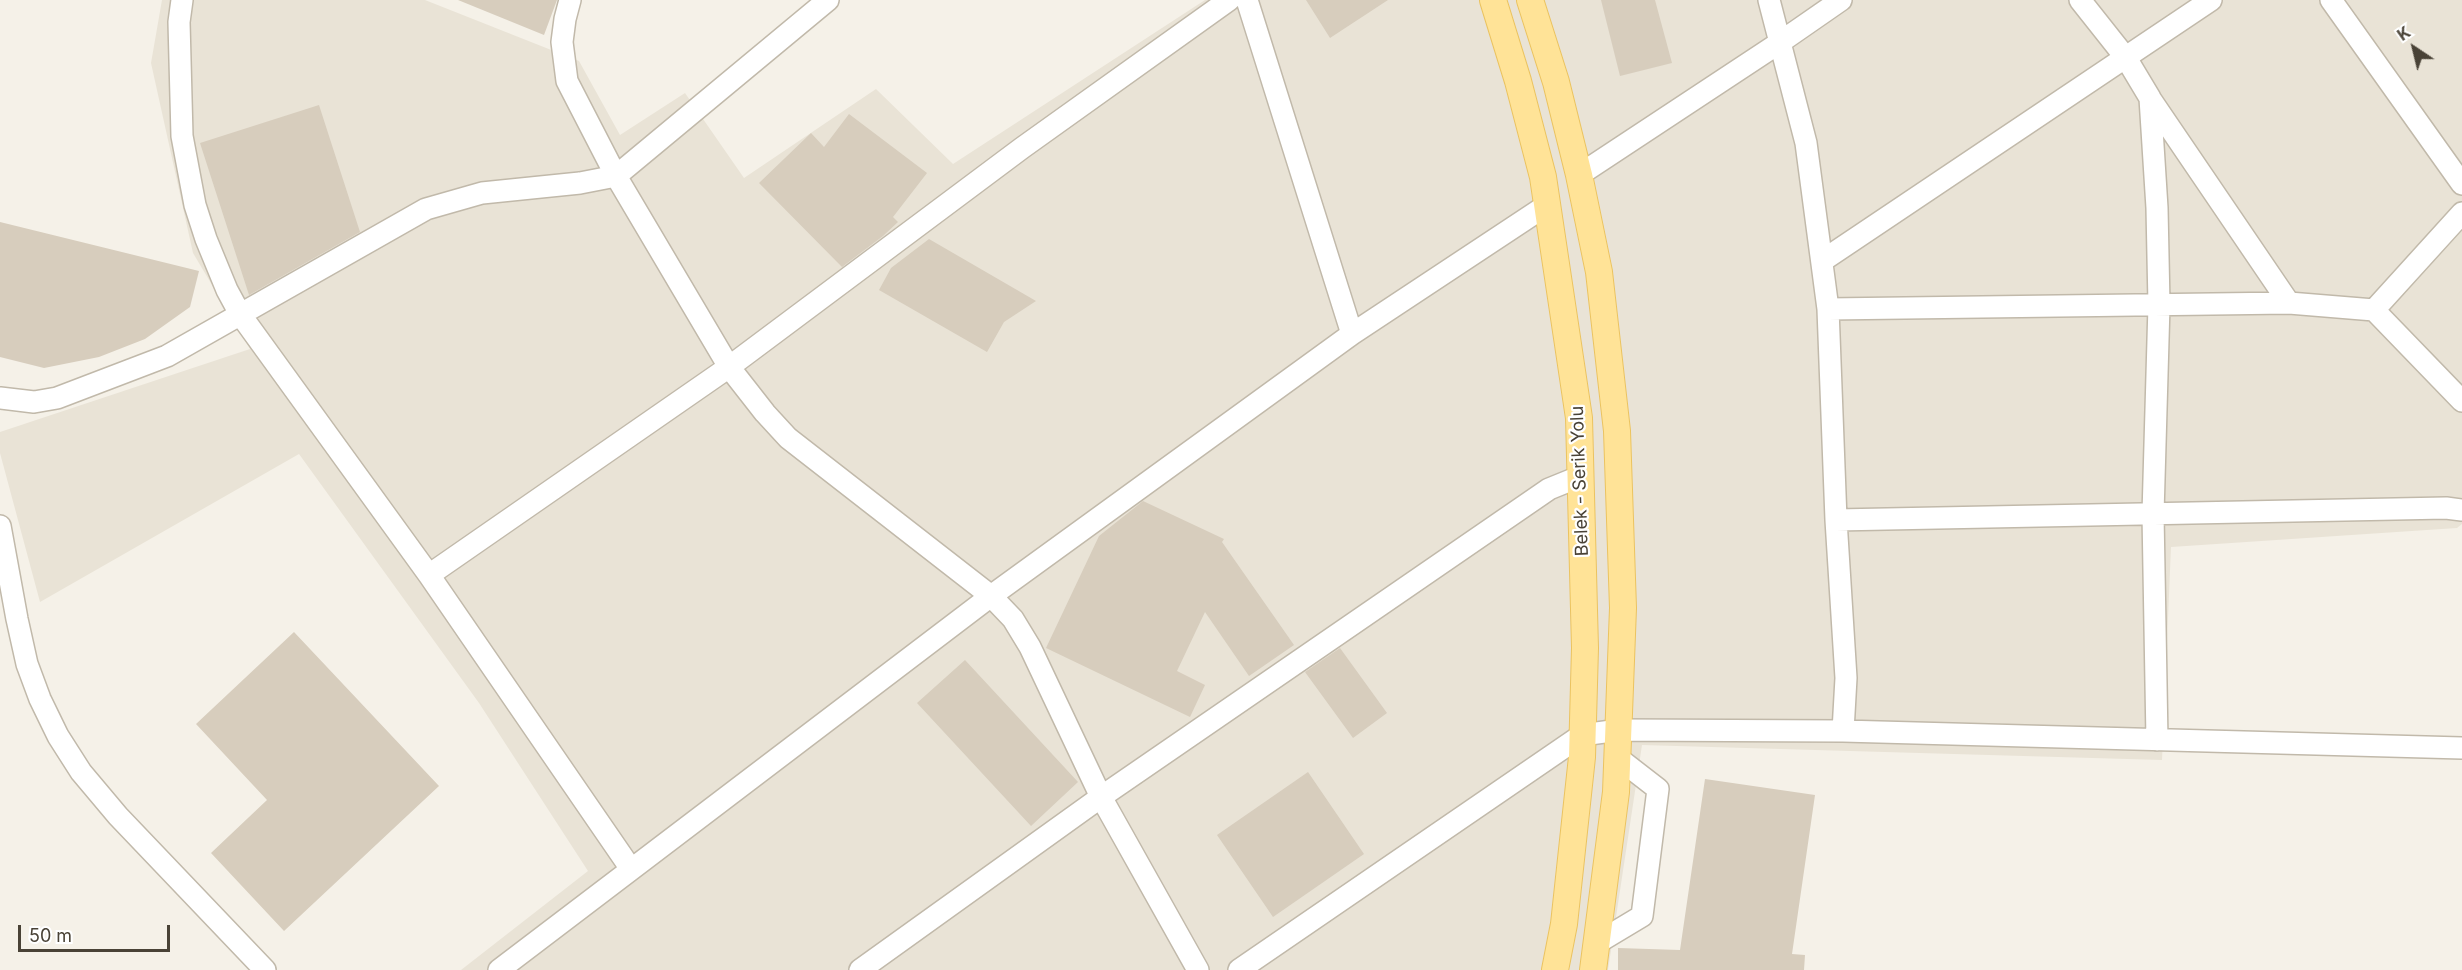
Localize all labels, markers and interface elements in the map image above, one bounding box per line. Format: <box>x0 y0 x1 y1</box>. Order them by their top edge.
north arrow <box>2384 18 2444 78</box>
text: K <box>2393 22 2414 45</box>
street label: Belek - Serik Yolu <box>1567 405 1593 557</box>
scale bar <box>21 913 172 951</box>
text: 50 m <box>29 925 72 946</box>

